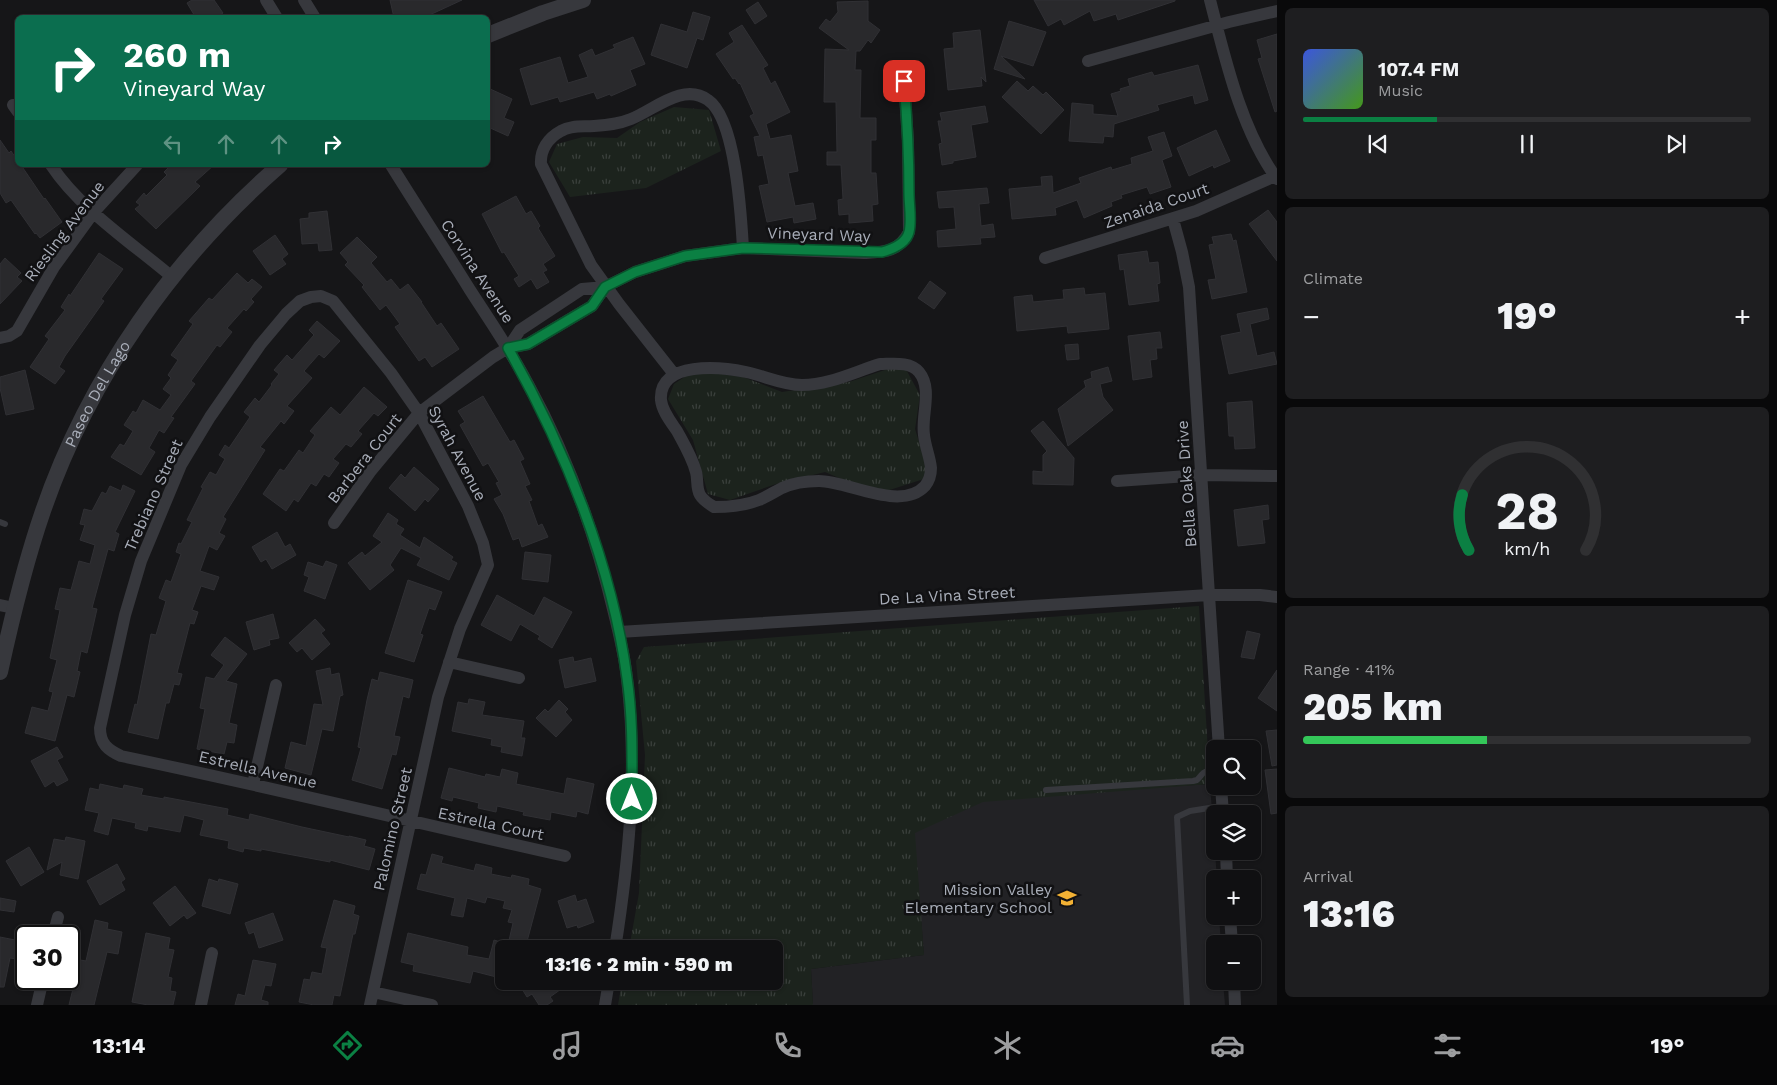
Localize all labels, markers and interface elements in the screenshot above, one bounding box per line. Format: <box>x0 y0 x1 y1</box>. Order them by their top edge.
text: 260 m <box>123 34 231 76</box>
icon: right <box>40 35 105 100</box>
text: 107.4 FM <box>1378 58 1459 81</box>
pin <box>883 60 925 102</box>
icon: arrive <box>890 67 918 95</box>
text: Vineyard Way <box>123 76 265 101</box>
text: Music <box>1378 81 1423 100</box>
icon: left <box>159 130 187 158</box>
icon: ahead <box>212 130 240 158</box>
icon: ahead <box>265 130 293 158</box>
icon: right <box>318 130 346 158</box>
icon: previous <box>1364 130 1392 158</box>
icon: pause <box>1513 130 1541 158</box>
icon: next <box>1662 130 1690 158</box>
street label: Riesling Avenue <box>20 177 109 286</box>
street label: Zenaida Court <box>1101 179 1211 232</box>
street label: Corvina Avenue <box>437 216 518 327</box>
street label: Vineyard Way <box>767 223 872 246</box>
text: Climate <box>1303 269 1363 288</box>
text: 19° <box>1497 294 1557 338</box>
text: − <box>1303 300 1320 333</box>
text: + <box>1734 300 1751 333</box>
street label: Paseo Del Lago <box>61 337 134 450</box>
street label: Syrah Avenue <box>425 403 491 504</box>
street label: Barbera Court <box>323 409 406 507</box>
street label: Bella Oaks Drive <box>1173 420 1200 548</box>
street label: Trebiano Street <box>120 436 187 554</box>
text: 28 <box>1495 481 1559 542</box>
text: km/h <box>1504 538 1550 559</box>
street label: De La Vina Street <box>879 582 1016 609</box>
text: Range · 41% <box>1303 660 1394 679</box>
text: 205 km <box>1303 685 1443 729</box>
map controls <box>1206 740 1261 990</box>
button: search <box>1206 740 1261 795</box>
street label: Estrella Avenue <box>197 747 319 792</box>
street label: Palomino Street <box>369 765 416 893</box>
position arrow <box>605 772 657 824</box>
street label: Estrella Court <box>436 803 546 844</box>
button: layers <box>1206 805 1261 860</box>
text: Arrival <box>1303 867 1353 886</box>
button: + <box>1206 870 1261 925</box>
place label: Mission Valley Elementary School <box>905 880 1053 917</box>
school or university icon: Mission Valley Elementary School <box>1056 887 1078 909</box>
text: 13:16 <box>1303 892 1395 936</box>
speed limit sign: 30 <box>15 925 80 990</box>
button: − <box>1206 935 1261 990</box>
text: 13:16 · 2 min · 590 m <box>546 953 732 976</box>
icon: directions <box>330 1028 365 1063</box>
icon: music <box>550 1028 585 1063</box>
icon: phone <box>770 1028 805 1063</box>
icon: climate <box>990 1028 1025 1063</box>
icon: car <box>1210 1028 1245 1063</box>
icon: filters <box>1430 1028 1465 1063</box>
text: 13:14 <box>93 1033 145 1058</box>
text: 19° <box>1650 1033 1684 1058</box>

